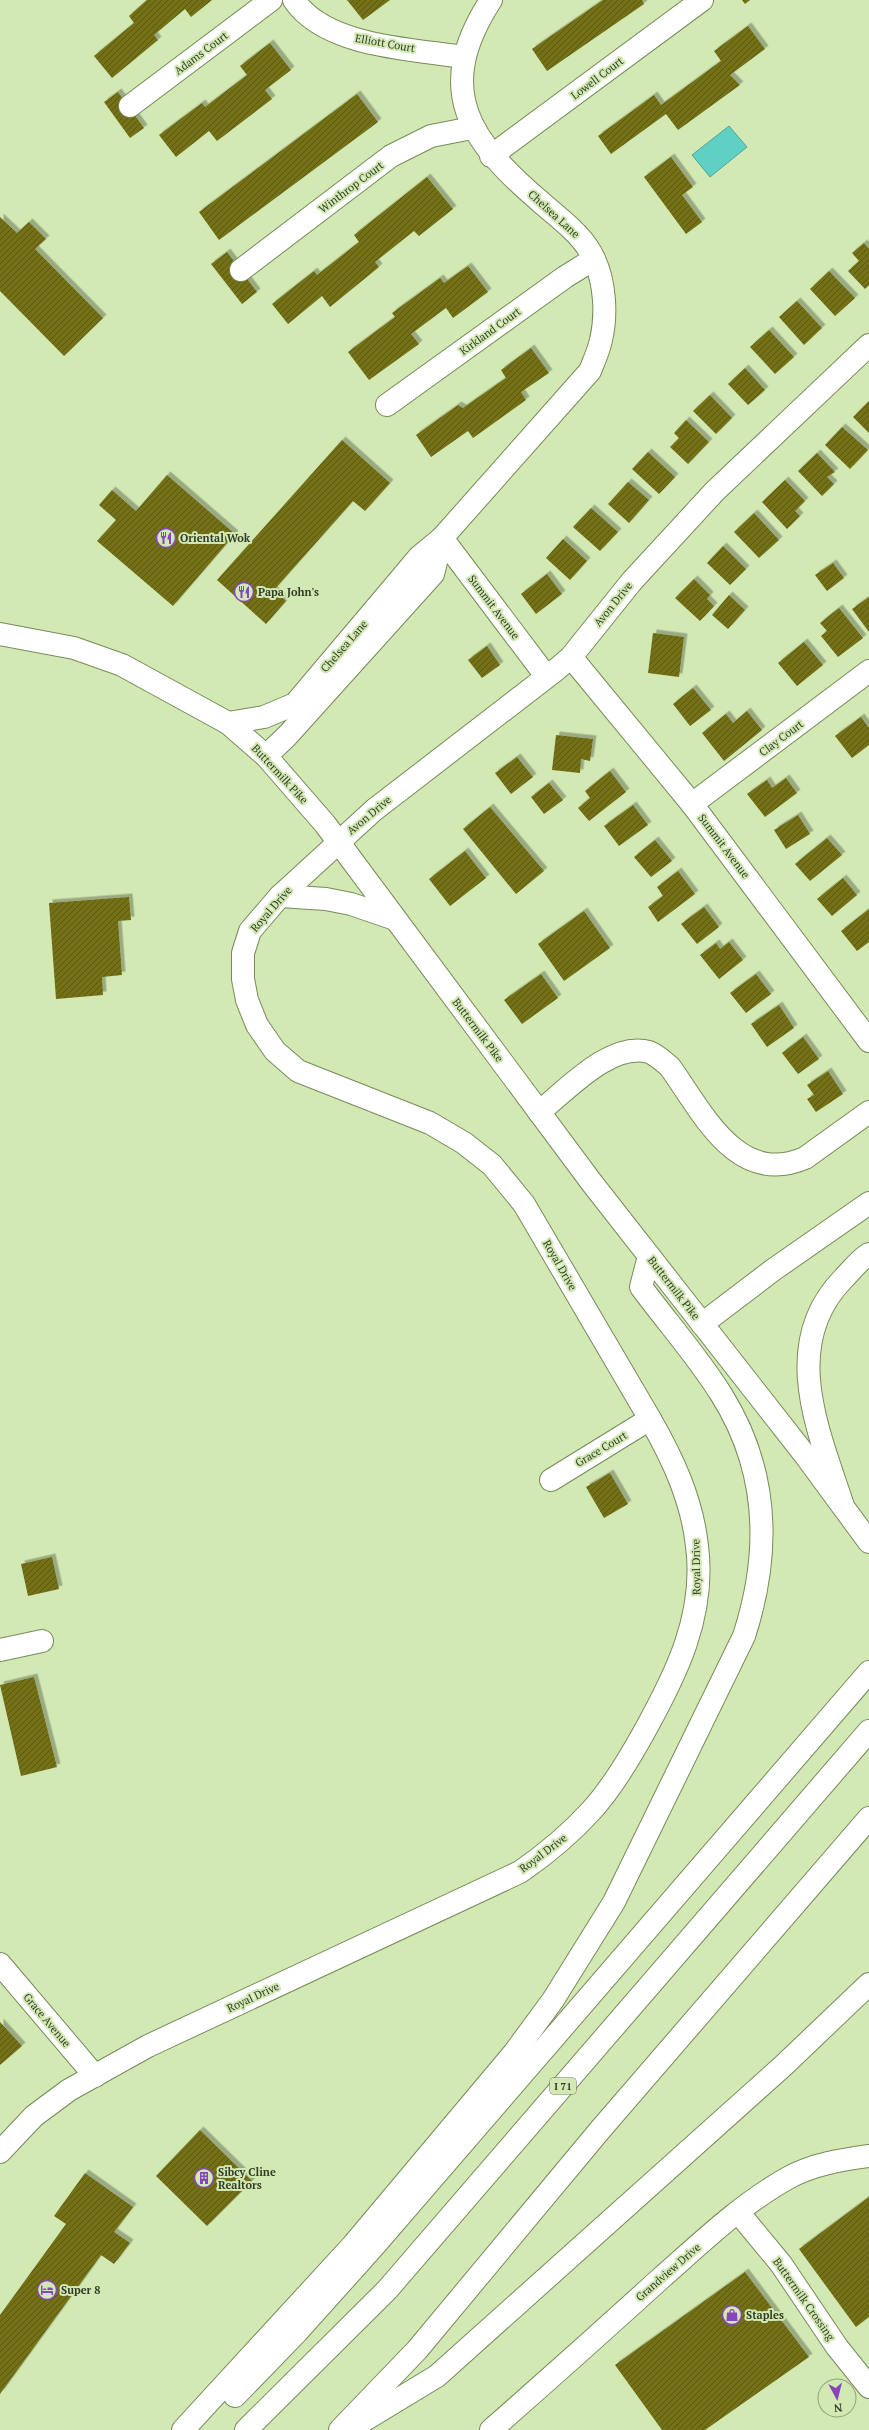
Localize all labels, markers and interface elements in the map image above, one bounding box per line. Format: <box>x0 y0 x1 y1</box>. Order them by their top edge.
street label: Adams Court <box>171 28 231 78</box>
street label: Elliott Court <box>354 31 416 55</box>
street label: Lowell Court <box>568 54 626 102</box>
street label: Winthrop Court <box>316 158 386 216</box>
street label: Chelsea Lane <box>525 187 583 241</box>
street label: Kirkland Court <box>457 304 523 358</box>
restaurant icon: Oriental Wok <box>155 527 177 549</box>
place label: Oriental Wok <box>180 531 251 545</box>
street label: Summit Avenue <box>465 572 523 642</box>
street label: Avon Drive <box>591 578 636 629</box>
restaurant icon: Papa John's <box>233 581 255 603</box>
place label: Papa John's <box>258 585 319 599</box>
street label: Chelsea Lane <box>318 617 371 675</box>
street label: Clay Court <box>756 717 806 759</box>
street label: Buttermilk Pike <box>249 741 311 807</box>
street label: Avon Drive <box>344 792 394 838</box>
street label: Summit Avenue <box>695 811 753 881</box>
street label: Royal Drive <box>247 883 295 935</box>
street label: Buttermilk Pike <box>449 995 507 1065</box>
street label: Royal Drive <box>540 1237 580 1293</box>
street label: Buttermilk Pike <box>645 1254 703 1323</box>
street label: Grace Court <box>573 1428 629 1470</box>
street label: Royal Drive <box>689 1538 703 1595</box>
street label: Royal Drive <box>516 1830 570 1875</box>
street label: Royal Drive <box>225 1979 282 2015</box>
street label: Grace Avenue <box>20 1990 74 2050</box>
road number: I 71 <box>550 2078 576 2094</box>
place label: Sibcy Cline Realtors <box>218 2165 276 2192</box>
building icon: Sibcy Cline Realtors <box>193 2167 215 2189</box>
street label: Grandview Drive <box>633 2240 704 2304</box>
street label: Buttermilk Crossing <box>770 2255 838 2343</box>
hotel icon: Super 8 <box>36 2279 58 2301</box>
place label: Super 8 <box>61 2283 101 2297</box>
shop icon: Staples <box>721 2304 743 2326</box>
place label: Staples <box>746 2308 784 2322</box>
north arrow <box>817 2378 857 2418</box>
text: N <box>833 2400 843 2415</box>

